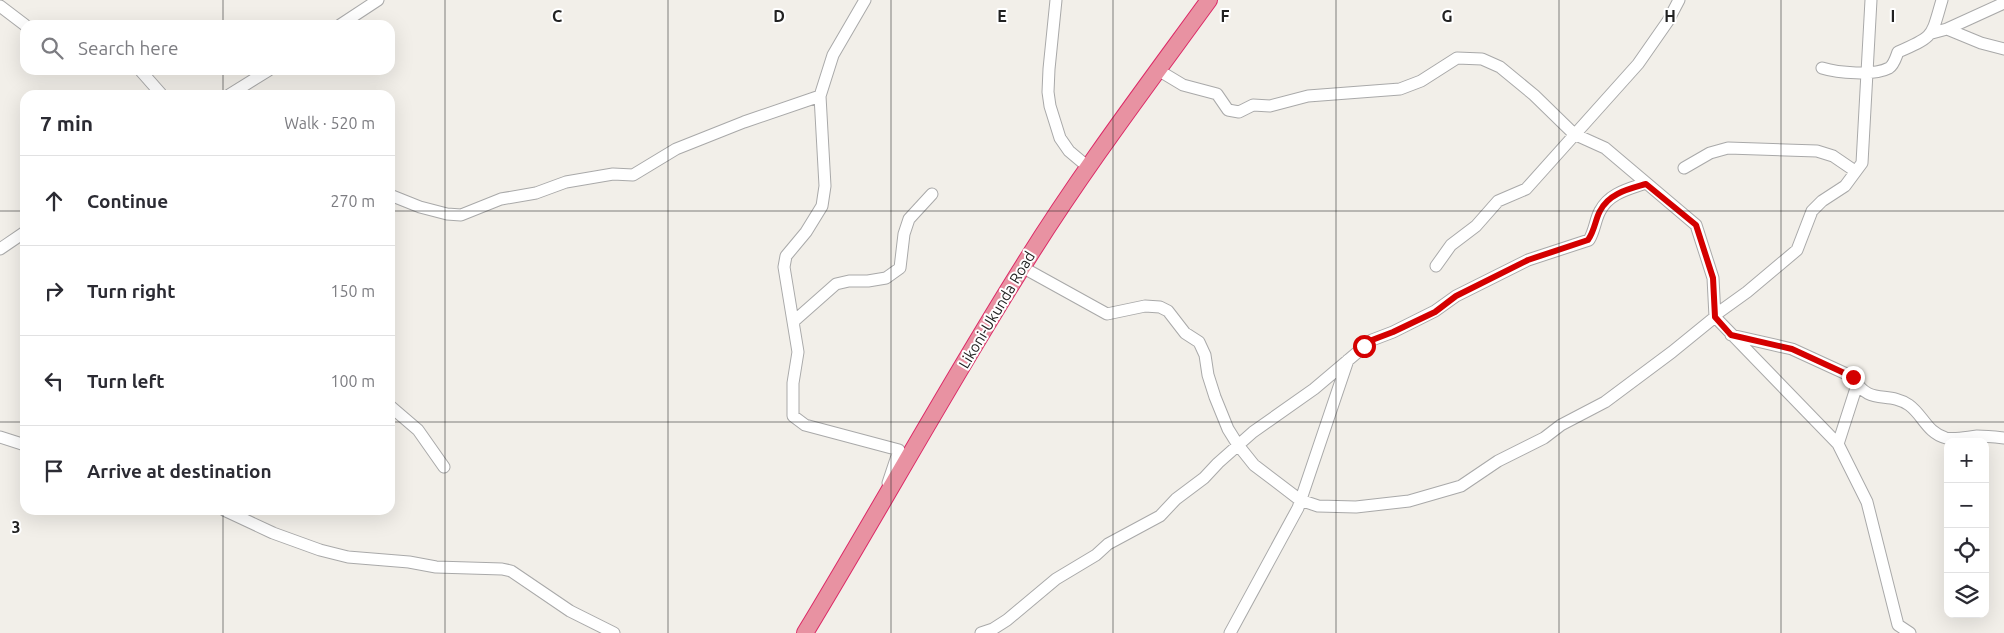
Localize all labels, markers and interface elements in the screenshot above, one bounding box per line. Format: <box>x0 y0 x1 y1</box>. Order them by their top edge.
text: C <box>552 7 562 25</box>
text: D <box>773 7 785 25</box>
text: E <box>997 7 1007 25</box>
text: F <box>1221 7 1230 25</box>
text: G <box>1441 7 1453 25</box>
text: H <box>1664 7 1676 25</box>
text: I <box>1891 7 1895 25</box>
search box <box>20 20 395 75</box>
icon: search <box>38 34 66 62</box>
text: Search here <box>78 37 178 59</box>
text: 7 min <box>40 111 93 135</box>
text: Walk · 520 m <box>284 114 375 132</box>
icon: ahead <box>40 187 68 215</box>
text: Continue <box>87 190 168 212</box>
text: 270 m <box>330 192 375 210</box>
street label: Likoni-Ukunda Road <box>955 248 1038 371</box>
icon: right <box>40 277 68 305</box>
text: Turn right <box>87 280 175 302</box>
text: 150 m <box>330 282 375 300</box>
route start <box>1353 335 1376 358</box>
route end <box>1842 366 1865 389</box>
icon: left <box>40 367 68 395</box>
text: Turn left <box>87 370 165 392</box>
text: 100 m <box>330 372 375 390</box>
map controls <box>1944 438 1989 618</box>
button: + <box>1944 438 1989 483</box>
icon: arrive <box>40 457 68 485</box>
text: Arrive at destination <box>87 460 272 482</box>
button: − <box>1944 483 1989 528</box>
text: 3 <box>11 518 21 536</box>
button: locate <box>1944 528 1989 573</box>
button: layers <box>1944 573 1989 618</box>

